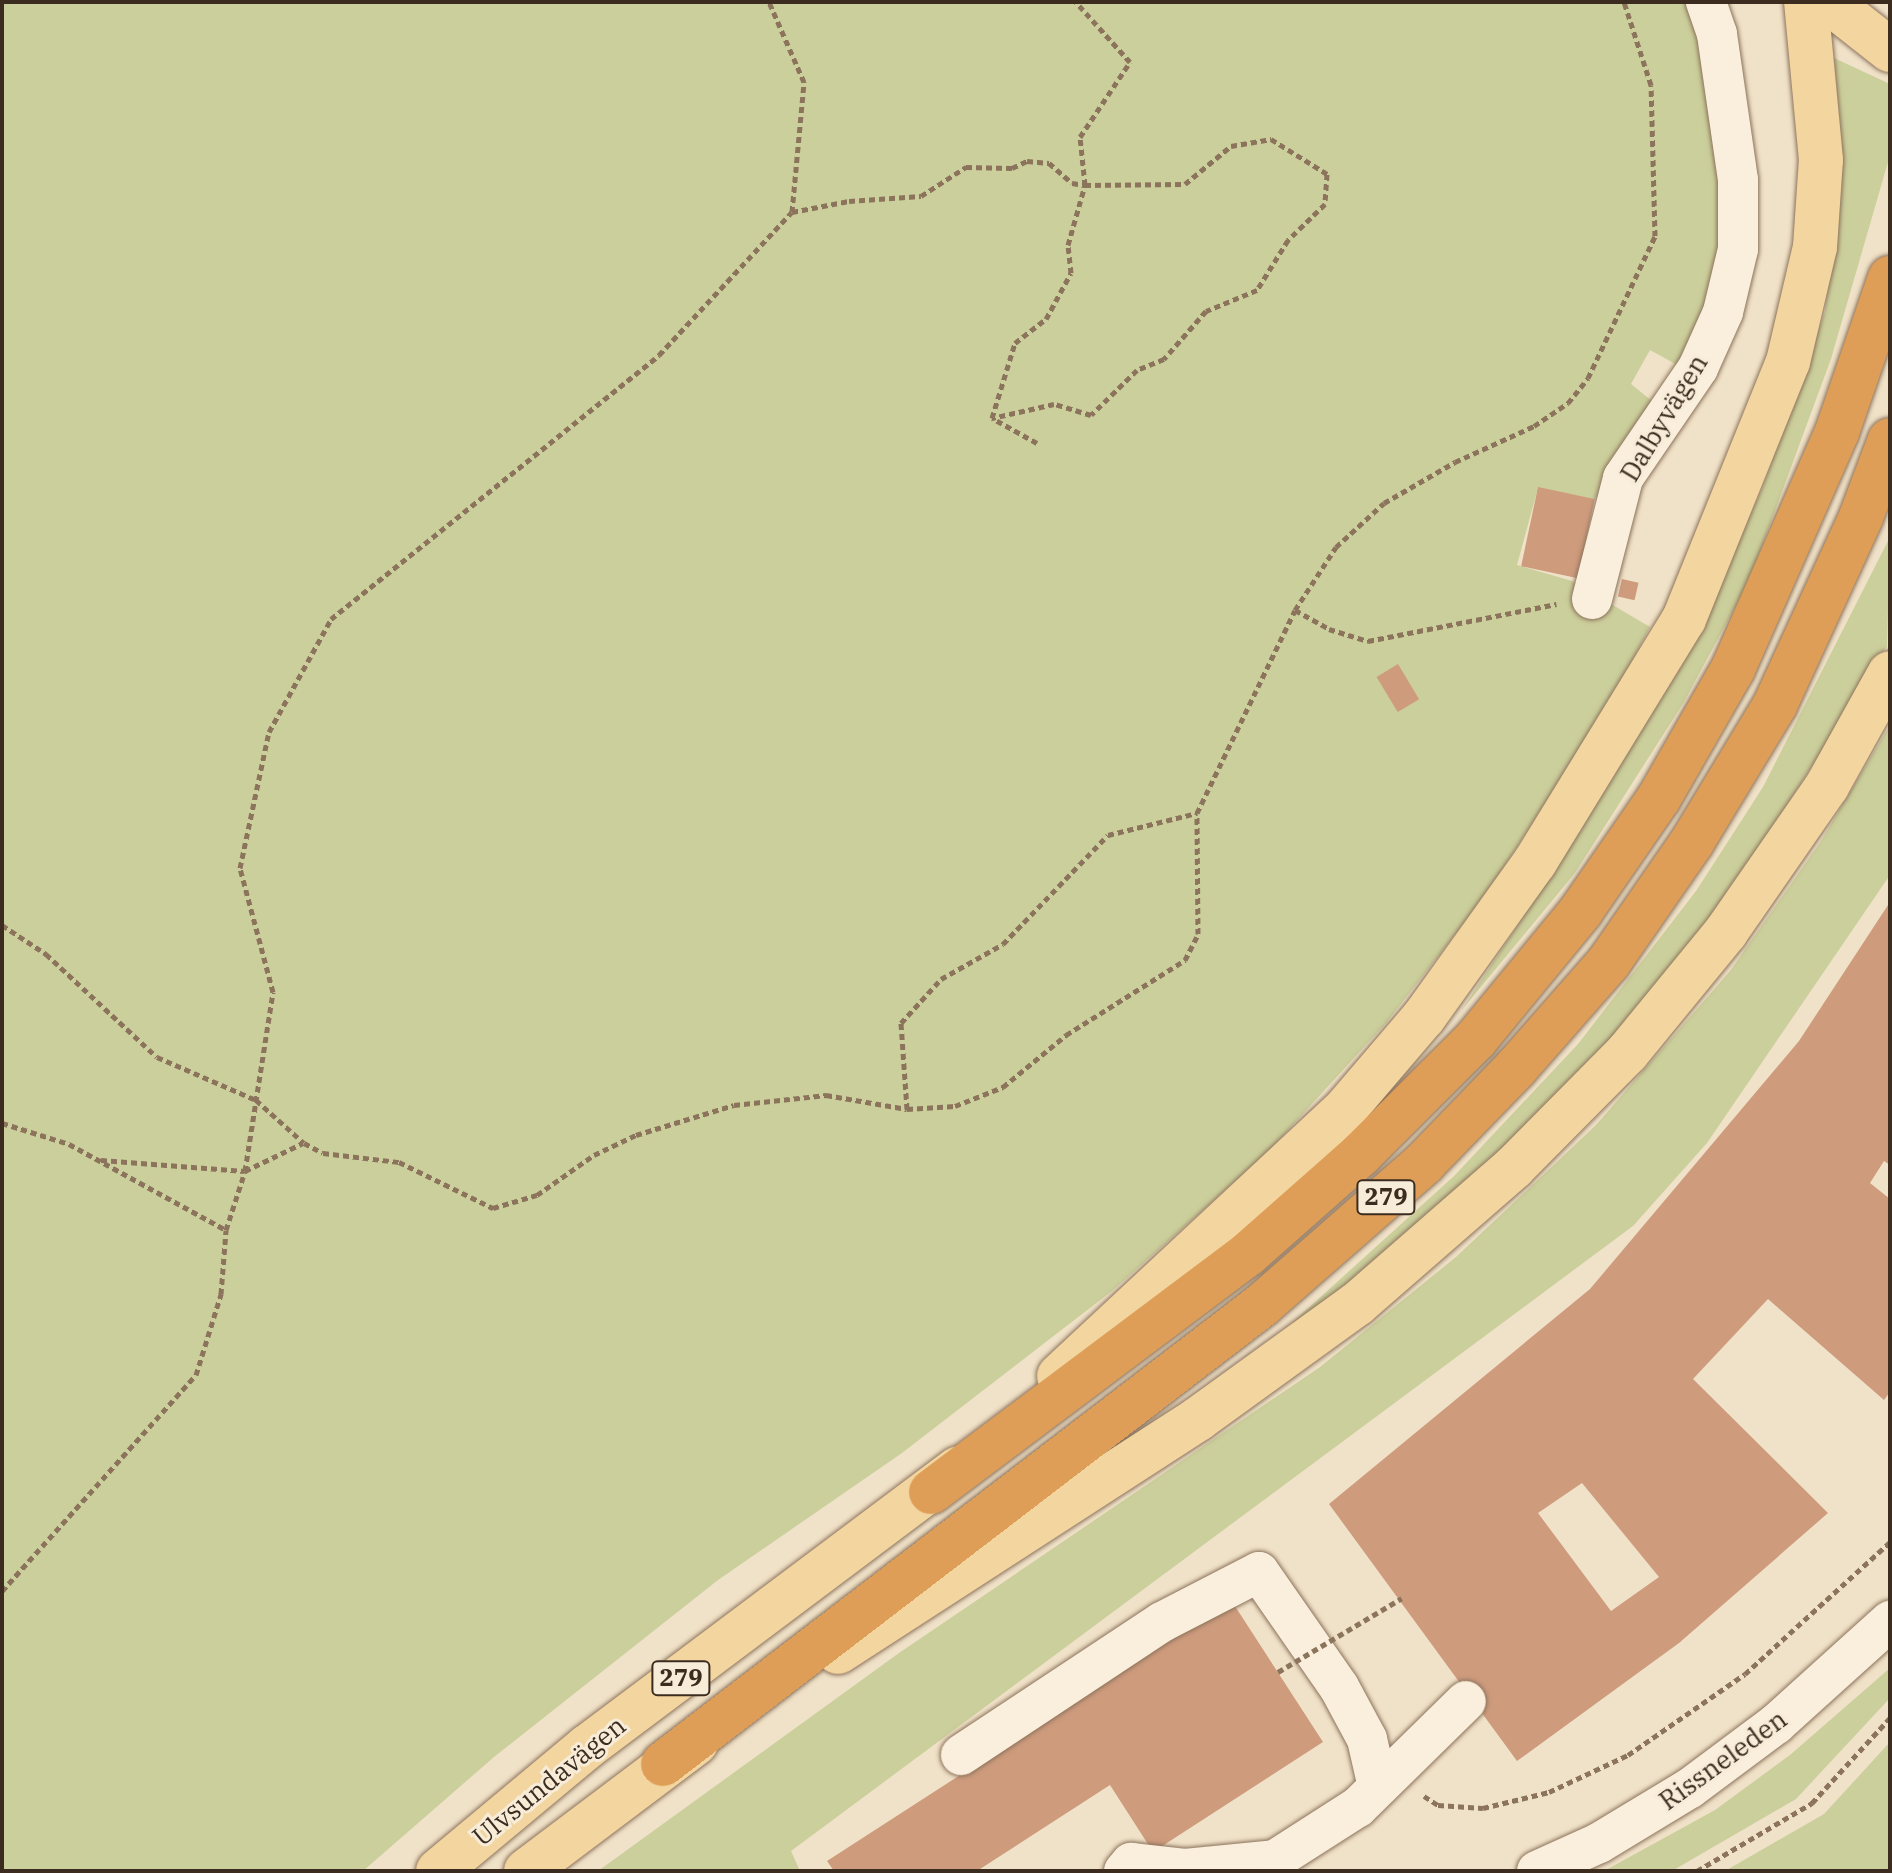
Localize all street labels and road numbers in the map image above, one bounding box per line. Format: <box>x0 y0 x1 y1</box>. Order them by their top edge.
street label: Dalbyvägen <box>1614 349 1714 487</box>
road number: 279 <box>1356 1177 1416 1217</box>
road number: 279 <box>651 1658 711 1698</box>
street label: Rissneleden <box>1653 1703 1793 1817</box>
street label: Ulvsundavägen <box>466 1710 632 1852</box>

